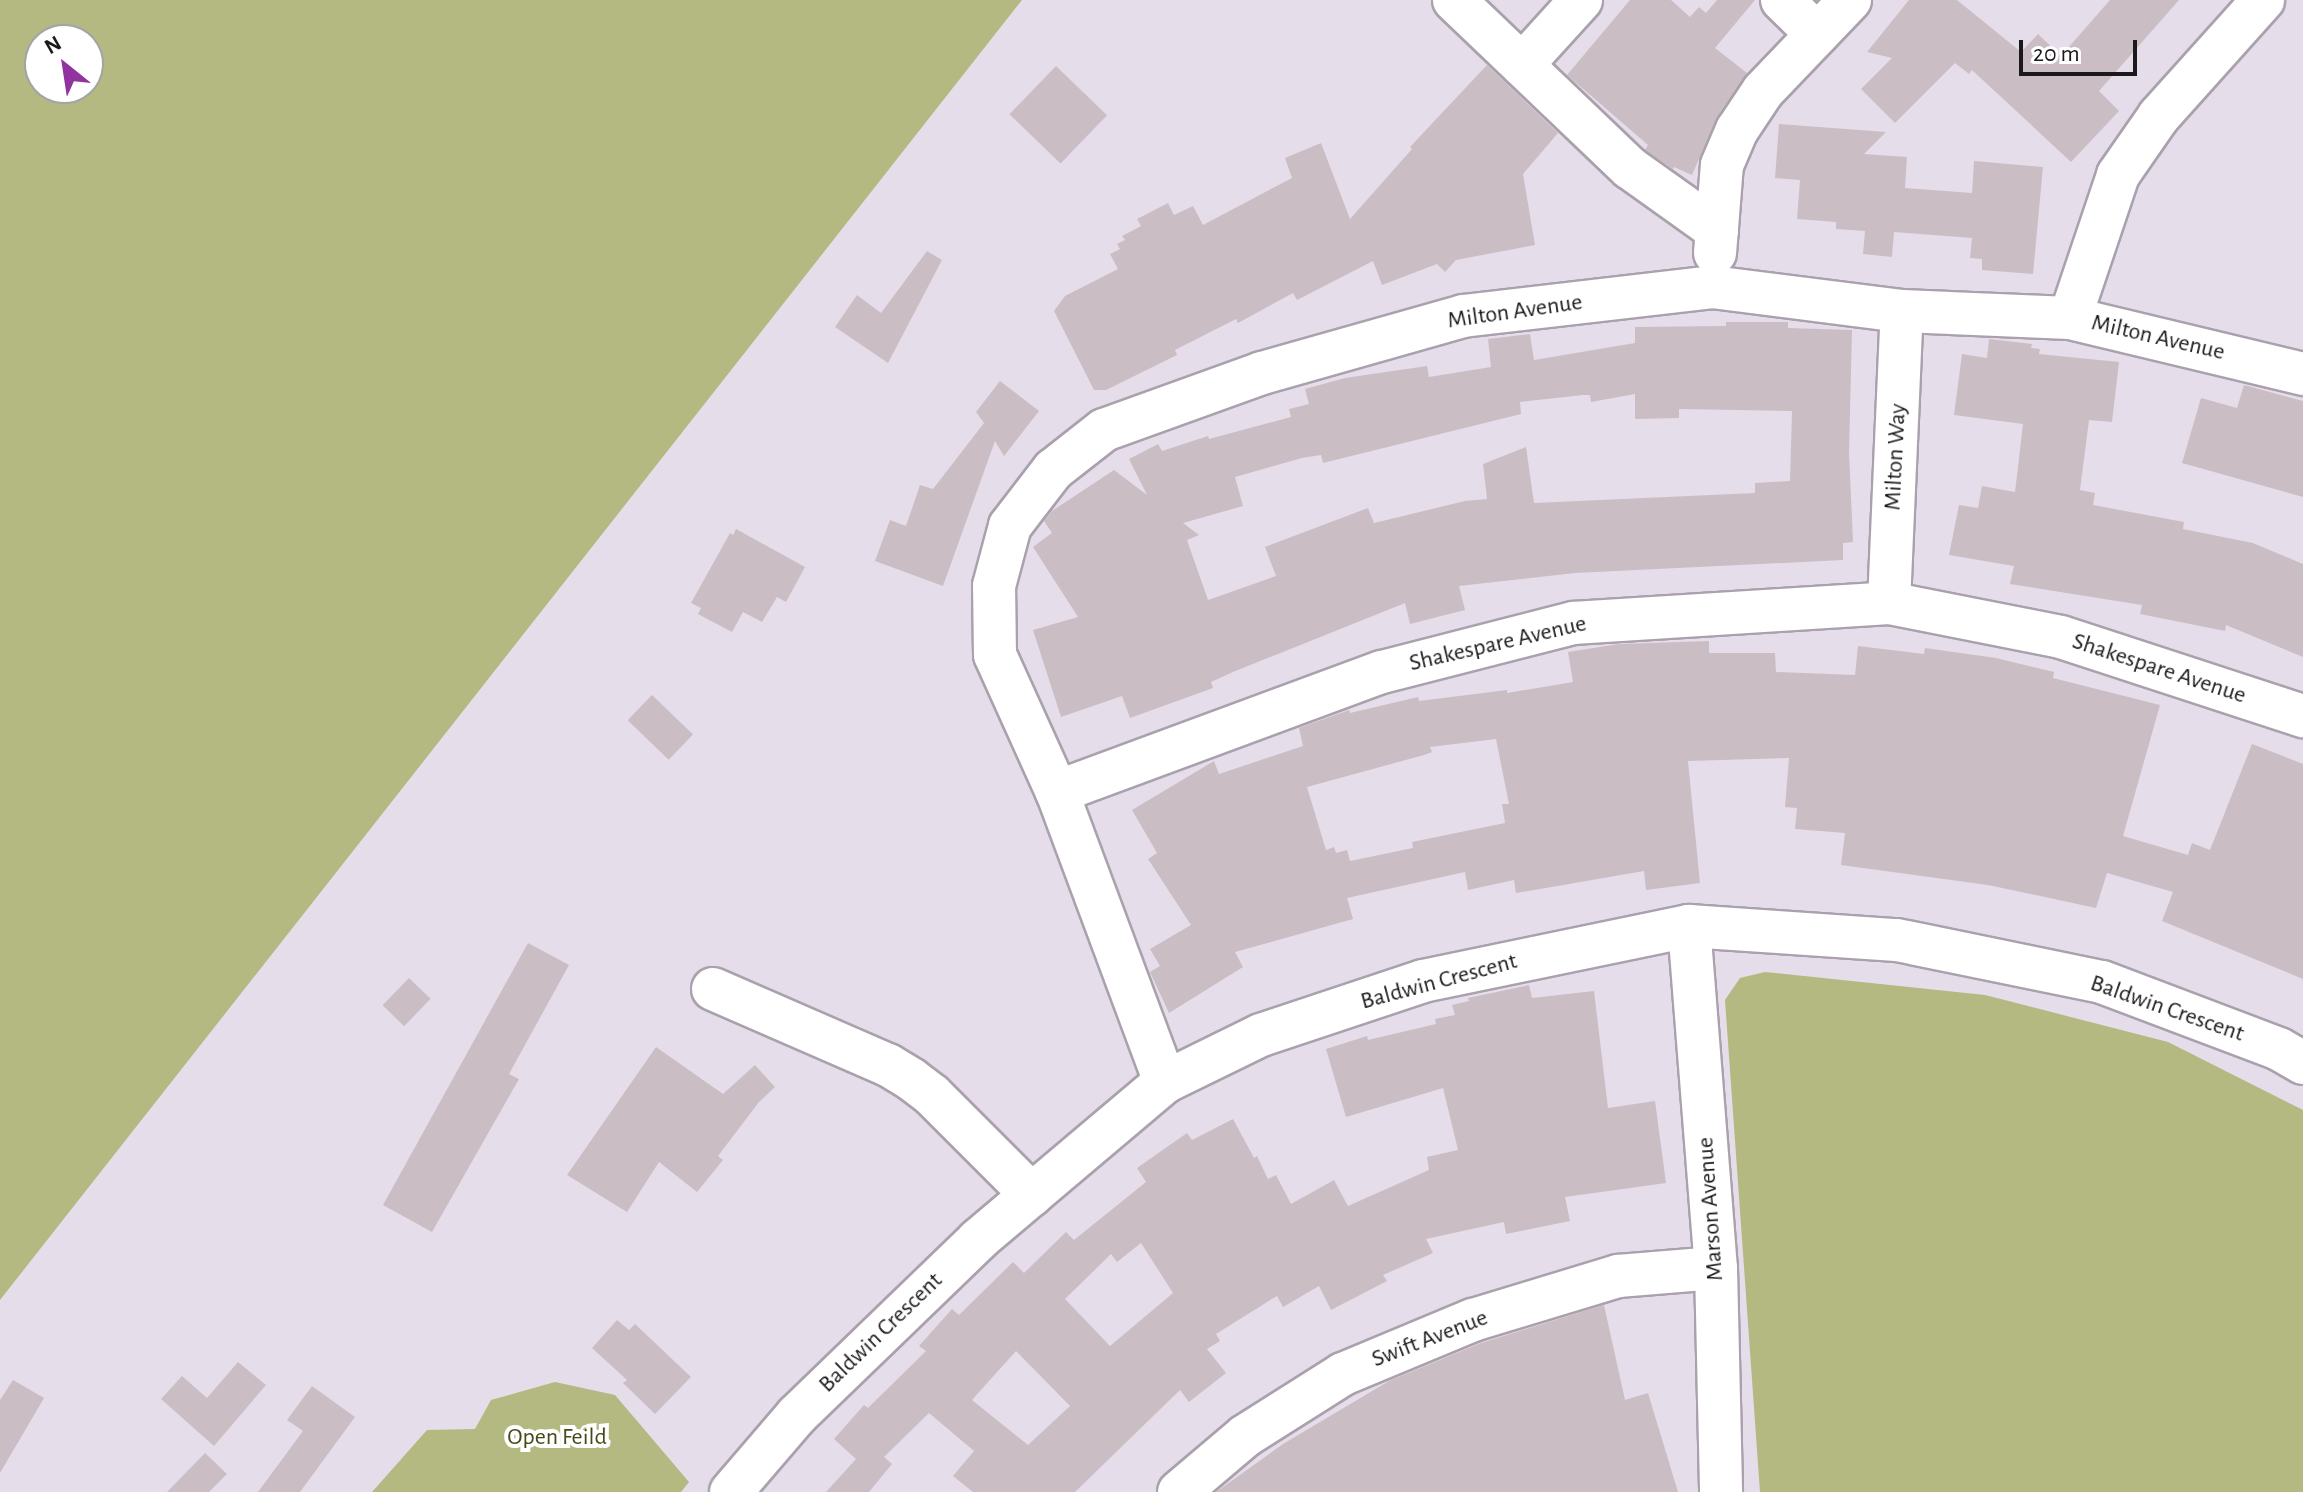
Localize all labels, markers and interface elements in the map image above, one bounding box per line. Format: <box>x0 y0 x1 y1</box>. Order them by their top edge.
north arrow <box>24 24 104 104</box>
scale bar <box>2023 24 2141 74</box>
text: N <box>41 32 65 58</box>
text: 20 m <box>2033 42 2080 66</box>
street label: Milton Avenue <box>1446 288 1584 336</box>
street label: Milton Avenue <box>2089 309 2227 367</box>
street label: Milton Way <box>1879 403 1913 511</box>
street label: Shakespare Avenue <box>1407 610 1589 678</box>
street label: Shakespare Avenue <box>2069 627 2249 711</box>
street label: Baldwin Crescent <box>1358 947 1520 1017</box>
street label: Baldwin Crescent <box>2086 969 2248 1049</box>
street label: Marson Avenue <box>1692 1136 1730 1282</box>
street label: Baldwin Crescent <box>813 1267 949 1399</box>
street label: Swift Avenue <box>1368 1304 1492 1374</box>
park label: Open Feild <box>507 1424 607 1452</box>

